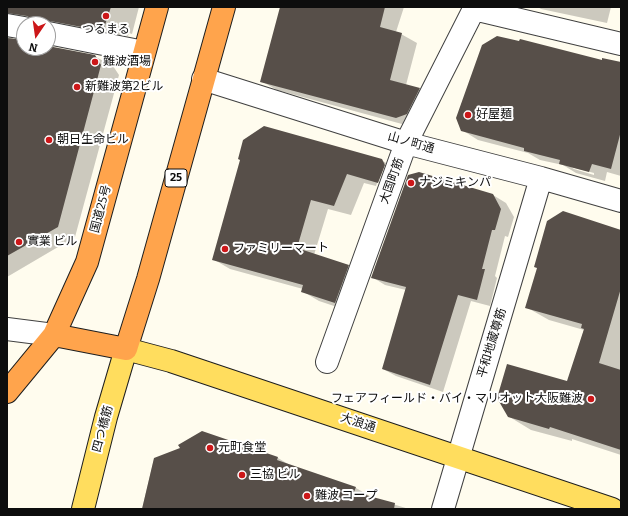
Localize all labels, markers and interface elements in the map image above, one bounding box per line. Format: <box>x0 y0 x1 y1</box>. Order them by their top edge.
marker: つるまる <box>101 11 111 21</box>
north arrow <box>16 16 56 56</box>
place label: つるまる <box>82 23 130 37</box>
text: N <box>28 40 39 54</box>
place label: 難波酒場 <box>103 55 151 69</box>
marker: 難波酒場 <box>90 57 100 67</box>
place label: 新難波第2ビル <box>85 80 164 94</box>
marker: 新難波第2ビル <box>72 82 82 92</box>
place label: 好屋麺 <box>476 108 512 122</box>
marker: 好屋麺 <box>463 110 473 120</box>
street label: 山ノ町通 <box>386 129 436 157</box>
place label: 朝日生命ビル <box>57 133 129 147</box>
marker: 朝日生命ビル <box>44 135 54 145</box>
street label: 大国町筋 <box>377 156 407 206</box>
road number: 25 <box>165 169 187 187</box>
place label: ナジミキンパ <box>419 176 491 190</box>
marker: ナジミキンパ <box>406 178 416 188</box>
street label: 国道25号 <box>88 184 114 234</box>
place label: 實業 ビル <box>27 235 77 249</box>
marker: 實業 ビル <box>14 237 24 247</box>
place label: ファミリーマート <box>233 242 329 256</box>
marker: ファミリーマート <box>220 244 230 254</box>
street label: 平和地蔵尊筋 <box>475 306 509 380</box>
place label: フェアフィールド・バイ・マリオット大阪難波 <box>331 392 583 406</box>
marker: フェアフィールド・バイ・マリオット大阪難波 <box>586 394 596 404</box>
street label: 四つ橋筋 <box>90 404 116 454</box>
street label: 大浪通 <box>339 411 377 435</box>
place label: 元町食堂 <box>218 441 266 455</box>
marker: 元町食堂 <box>205 443 215 453</box>
place label: 三協 ビル <box>250 468 300 482</box>
marker: 三協 ビル <box>237 470 247 480</box>
place label: 難波 コープ <box>315 489 377 503</box>
marker: 難波 コープ <box>302 491 312 501</box>

